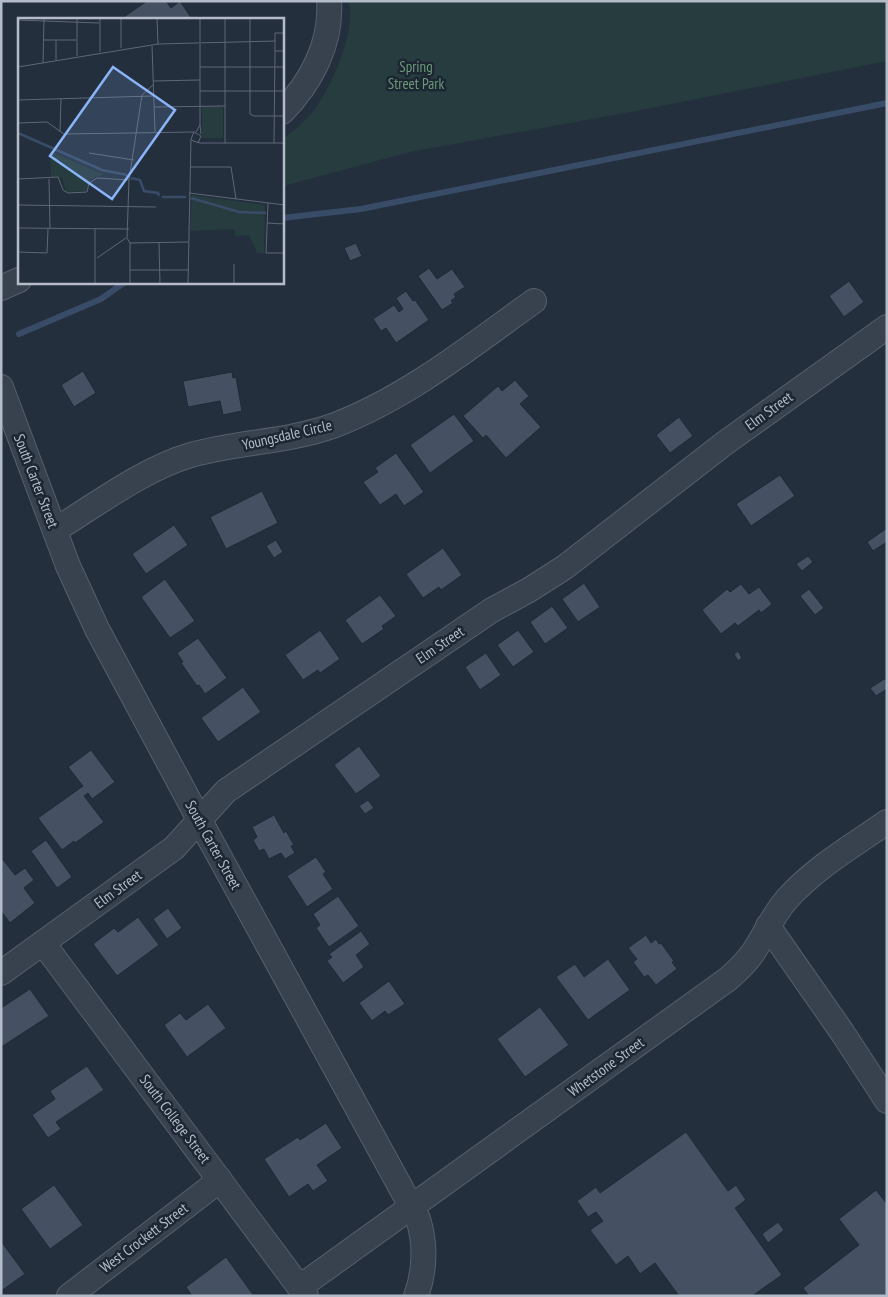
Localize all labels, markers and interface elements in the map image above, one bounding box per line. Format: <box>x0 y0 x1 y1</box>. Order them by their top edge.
inset map <box>18 18 284 284</box>
park label: Spring Street Park <box>388 57 444 93</box>
street label: Elm Street <box>741 387 796 434</box>
street label: Youngsdale Circle <box>240 415 334 454</box>
street label: South Carter Street <box>10 431 63 530</box>
street label: Elm Street <box>412 622 467 668</box>
street label: South Carter Street <box>181 797 246 893</box>
street label: Elm Street <box>90 865 145 912</box>
street label: Whetstone Street <box>564 1033 648 1101</box>
street label: South College Street <box>136 1071 215 1167</box>
street label: West Crockett Street <box>96 1198 191 1277</box>

